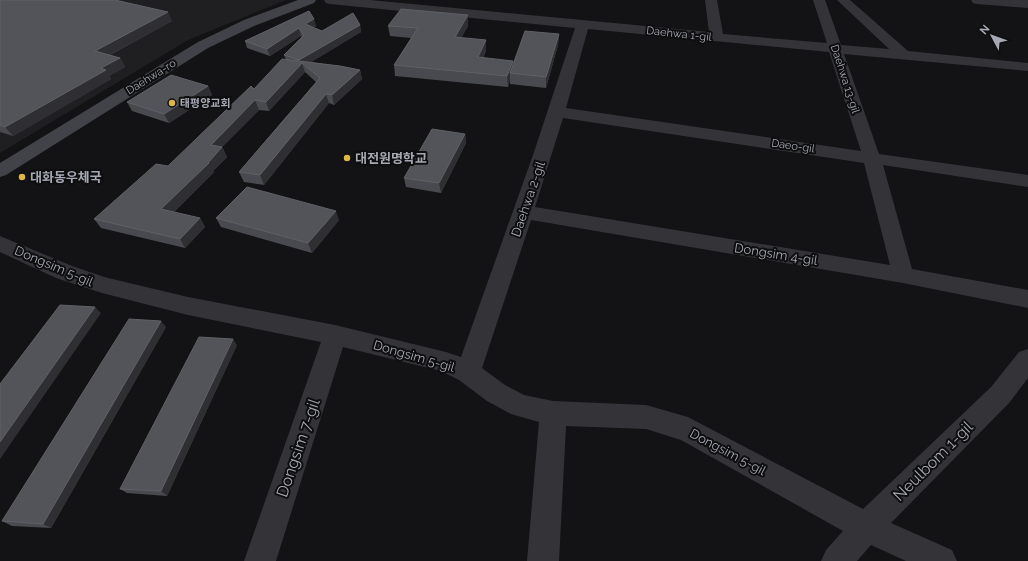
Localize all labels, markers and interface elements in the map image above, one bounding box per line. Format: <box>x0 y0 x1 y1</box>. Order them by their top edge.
north arrow <box>972 16 1012 56</box>
text: N <box>977 22 992 37</box>
street label: Daehwa 1-gil <box>646 24 712 44</box>
street label: Daehwa 13-gil <box>828 43 862 115</box>
street label: Daehwa-ro <box>124 56 179 97</box>
place label: 태평양교회 <box>180 97 231 110</box>
marker: 태평양교회 <box>167 98 177 108</box>
street label: Daeo-gil <box>770 137 816 155</box>
place label: 대전원명학교 <box>355 151 427 166</box>
marker: 대전원명학교 <box>342 153 352 163</box>
street label: Daehwa 2-gil <box>508 159 548 239</box>
place label: 대화동우체국 <box>30 170 102 185</box>
marker: 대화동우체국 <box>17 172 27 182</box>
street label: Dongsim 4-gil <box>733 240 819 268</box>
street label: Dongsim 5-gil <box>12 243 96 289</box>
street label: Dongsim 5-gil <box>372 337 457 375</box>
street label: Dongsim 7-gil <box>272 396 324 500</box>
street label: Neulbom 1-gil <box>889 417 977 505</box>
street label: Dongsim 5-gil <box>687 426 769 479</box>

